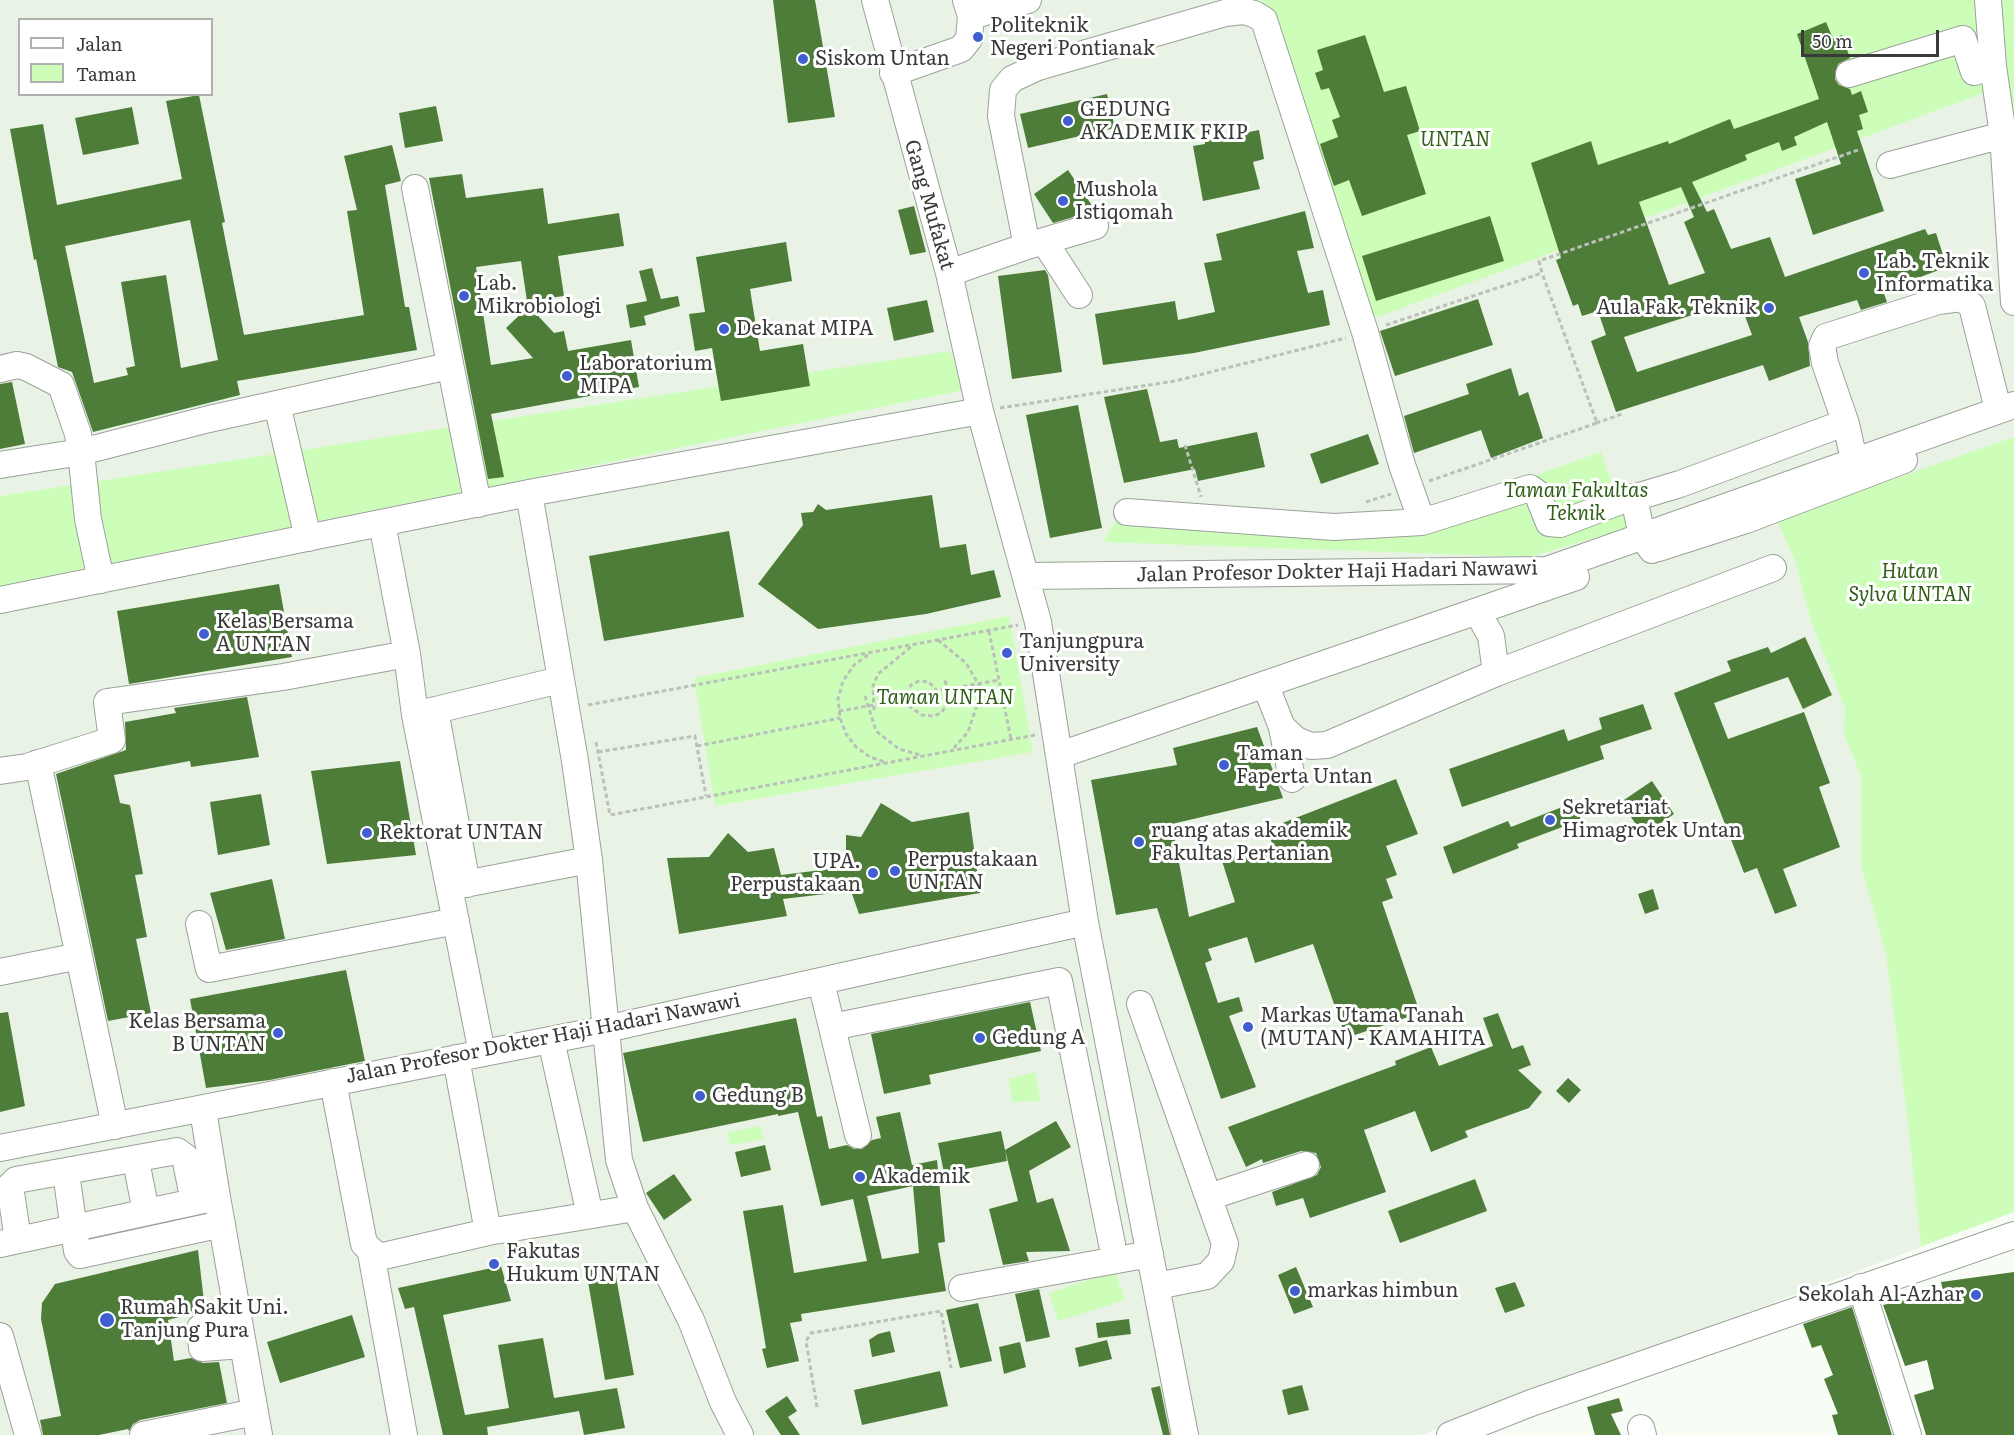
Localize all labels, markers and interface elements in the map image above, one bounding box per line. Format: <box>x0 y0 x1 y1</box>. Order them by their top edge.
place label: Politeknik Negeri Pontianak <box>990 14 1155 61</box>
legend <box>18 18 213 96</box>
scale bar <box>1804 18 1942 56</box>
text: 50 m <box>1812 27 1853 54</box>
text: Jalan <box>76 30 122 57</box>
marker: Politeknik Negeri Pontianak <box>971 30 985 44</box>
place label: Siskom Untan <box>815 47 950 71</box>
marker: Siskom Untan <box>796 52 810 66</box>
text: Taman <box>76 60 136 87</box>
place label: GEDUNG AKADEMIK FKIP <box>1080 98 1247 145</box>
marker: GEDUNG AKADEMIK FKIP <box>1061 114 1075 128</box>
park label: UNTAN <box>1420 128 1490 152</box>
street label: Gang Mufakat <box>899 137 959 273</box>
place label: Mushola Istiqomah <box>1075 178 1173 225</box>
marker: Mushola Istiqomah <box>1056 194 1070 208</box>
place label: Lab. Teknik Informatika <box>1876 250 1993 297</box>
marker: Lab. Teknik Informatika <box>1857 266 1871 280</box>
place label: Lab. Mikrobiologi <box>476 272 601 319</box>
marker: Lab. Mikrobiologi <box>457 289 471 303</box>
place label: Aula Fak. Teknik <box>1596 296 1757 320</box>
marker: Aula Fak. Teknik <box>1762 301 1776 315</box>
place label: Dekanat MIPA <box>736 317 873 341</box>
marker: Dekanat MIPA <box>717 322 731 336</box>
place label: Laboratorium MIPA <box>579 352 713 399</box>
marker: Laboratorium MIPA <box>560 369 574 383</box>
park label: Taman Fakultas Teknik <box>1504 479 1648 526</box>
street label: Jalan Profesor Dokter Haji Hadari Nawawi <box>1136 556 1538 588</box>
park label: Hutan Sylva UNTAN <box>1849 560 1971 607</box>
place label: Kelas Bersama A UNTAN <box>216 610 354 657</box>
marker: Kelas Bersama A UNTAN <box>197 627 211 641</box>
place label: Tanjungpura University <box>1019 630 1144 677</box>
marker: Tanjungpura University <box>1000 646 1014 660</box>
park label: Taman UNTAN <box>877 686 1013 710</box>
place label: Taman Faperta Untan <box>1236 742 1373 789</box>
marker: Taman Faperta Untan <box>1217 758 1231 772</box>
place label: Sekretariat Himagrotek Untan <box>1562 796 1742 843</box>
marker: Sekretariat Himagrotek Untan <box>1543 813 1557 827</box>
place label: ruang atas akademik Fakultas Pertanian <box>1151 819 1348 866</box>
place label: Rektorat UNTAN <box>379 821 543 845</box>
marker: Rektorat UNTAN <box>360 826 374 840</box>
marker: ruang atas akademik Fakultas Pertanian <box>1132 835 1146 849</box>
place label: Perpustakaan UNTAN <box>907 848 1038 895</box>
place label: UPA. Perpustakaan <box>730 850 861 897</box>
marker: Perpustakaan UNTAN <box>888 864 902 878</box>
marker: UPA. Perpustakaan <box>866 866 880 880</box>
street label: Jalan Profesor Dokter Haji Hadari Nawawi <box>343 989 743 1089</box>
place label: Markas Utama Tanah (MUTAN) - KAMAHITA <box>1260 1004 1486 1051</box>
place label: Kelas Bersama B UNTAN <box>128 1010 266 1057</box>
marker: Markas Utama Tanah (MUTAN) - KAMAHITA <box>1241 1020 1255 1034</box>
marker: Kelas Bersama B UNTAN <box>271 1026 285 1040</box>
place label: Gedung A <box>992 1026 1085 1050</box>
marker: Gedung A <box>973 1031 987 1045</box>
place label: Gedung B <box>712 1084 804 1108</box>
marker: Gedung B <box>693 1089 707 1103</box>
place label: Akademik <box>872 1165 970 1189</box>
marker: Akademik <box>853 1170 867 1184</box>
place label: Fakutas Hukum UNTAN <box>506 1240 660 1287</box>
marker: Fakutas Hukum UNTAN <box>487 1257 501 1271</box>
place label: markas himbun <box>1307 1279 1458 1303</box>
place label: Sekolah Al-Azhar <box>1798 1283 1964 1307</box>
marker: markas himbun <box>1288 1284 1302 1298</box>
marker: Sekolah Al-Azhar <box>1969 1288 1983 1302</box>
place label: Rumah Sakit Uni. Tanjung Pura <box>120 1296 289 1343</box>
marker: Rumah Sakit Uni. Tanjung Pura <box>98 1311 116 1329</box>

